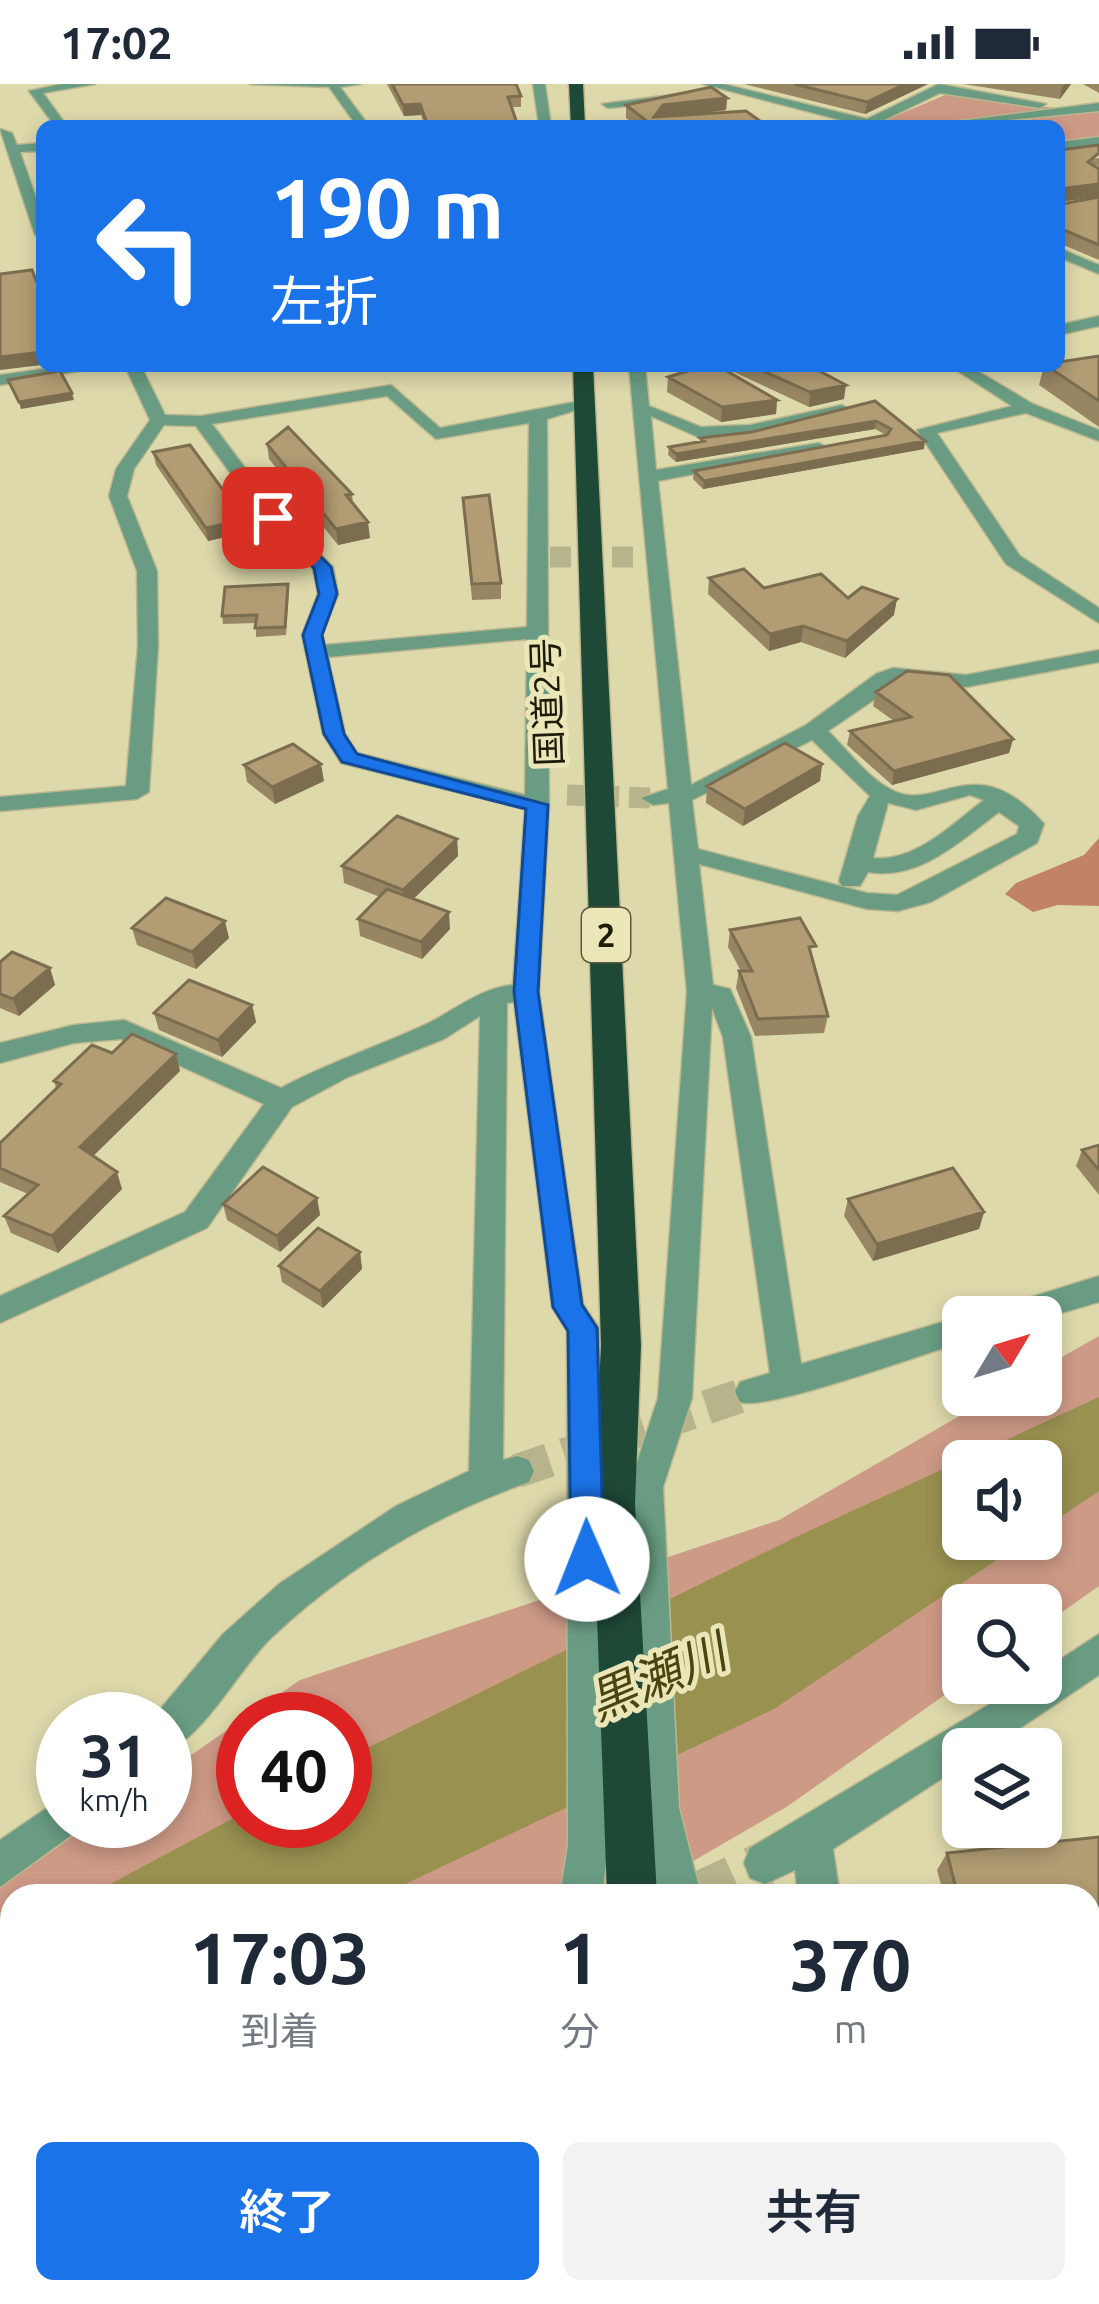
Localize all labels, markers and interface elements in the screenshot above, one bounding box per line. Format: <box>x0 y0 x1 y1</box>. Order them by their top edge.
text: 17:02 <box>60 17 173 68</box>
text: 190 m <box>270 160 504 254</box>
icon: left <box>72 168 228 324</box>
text: 左折 <box>270 271 378 331</box>
pin <box>222 467 324 569</box>
icon: arrive <box>240 485 306 551</box>
street label: 国道2号 <box>524 637 569 767</box>
road number: 2 <box>582 908 630 962</box>
north arrow <box>942 1296 1062 1416</box>
map controls <box>942 1296 1062 1848</box>
button: sound <box>942 1440 1062 1560</box>
position arrow <box>524 1496 650 1622</box>
button: search <box>942 1584 1062 1704</box>
water label: 黒瀬川 <box>580 1621 738 1729</box>
speed limit sign: 40 <box>216 1692 372 1848</box>
text: 31 <box>80 1721 148 1788</box>
button: layers <box>942 1728 1062 1848</box>
text: km/h <box>79 1783 149 1817</box>
text: 17:03 <box>190 1917 370 1998</box>
text: 1 <box>559 1917 600 1998</box>
text: 370 <box>790 1924 911 2005</box>
text: m <box>834 2007 867 2050</box>
text: 到着 <box>241 2009 319 2052</box>
text: 分 <box>560 2009 599 2052</box>
button: 終了 <box>36 2142 539 2280</box>
button: 共有 <box>563 2142 1065 2280</box>

